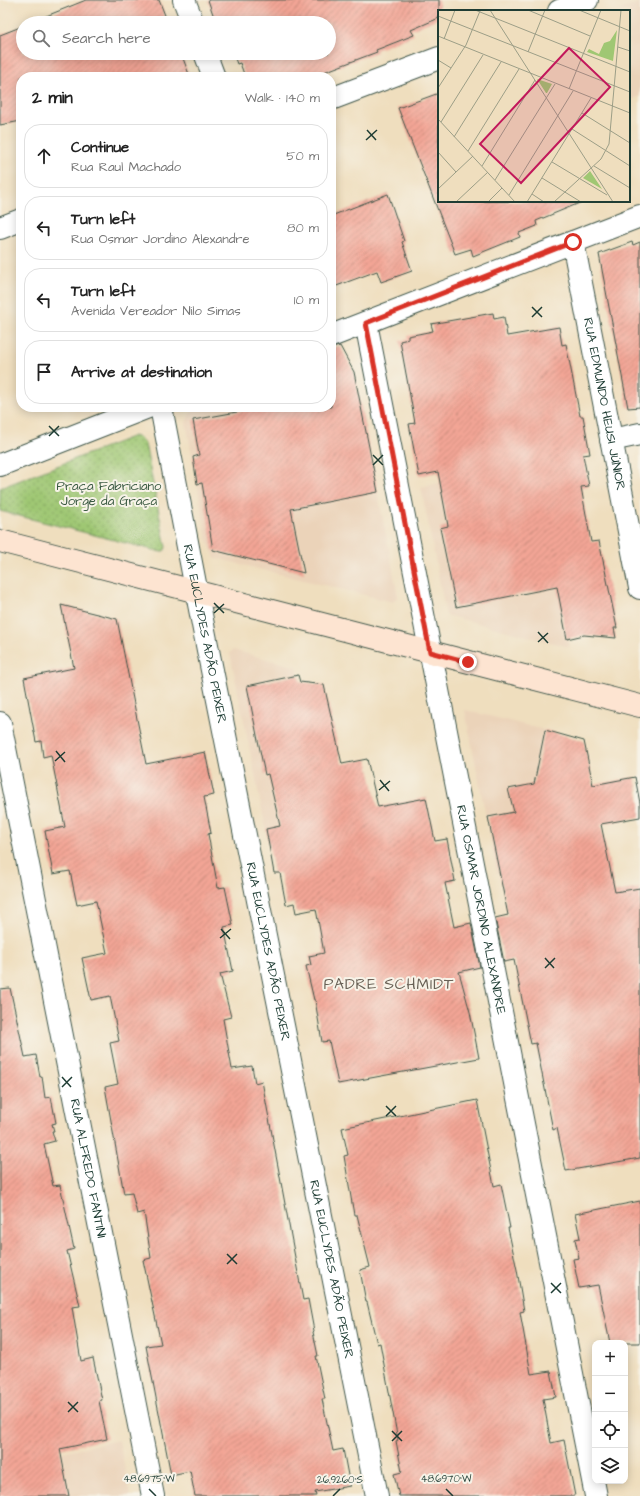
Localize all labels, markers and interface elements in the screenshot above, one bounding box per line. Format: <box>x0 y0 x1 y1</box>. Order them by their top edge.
inset map <box>438 10 630 202</box>
search box <box>16 16 336 60</box>
icon: search <box>30 27 52 49</box>
text: Search here <box>62 28 151 49</box>
text: 2 min <box>32 86 73 110</box>
text: Walk · 140 m <box>245 89 320 107</box>
text: Continue <box>71 137 129 158</box>
icon: ahead <box>33 145 55 167</box>
text: 50 m <box>286 147 319 165</box>
text: Rua Raul Machado <box>71 158 181 176</box>
text: Turn left <box>71 209 135 230</box>
icon: left <box>33 217 55 239</box>
text: 80 m <box>287 219 319 237</box>
text: Rua Osmar Jordino Alexandre <box>71 230 250 248</box>
route start <box>564 233 582 251</box>
text: Turn left <box>71 281 135 302</box>
icon: left <box>33 289 55 311</box>
text: 10 m <box>294 291 319 309</box>
text: Avenida Vereador Nilo Simas <box>71 302 241 320</box>
street label: RUA EDMUNDO HEUSI JÚNIOR <box>579 316 630 492</box>
icon: arrive <box>33 361 55 383</box>
text: Arrive at destination <box>71 362 212 383</box>
park label: Praça Fabriciano Jorge da Graça <box>57 477 162 511</box>
street label: RUA EUCLYDES ADÃO PEIXER <box>179 543 231 725</box>
route end <box>459 653 477 671</box>
street label: RUA OSMAR JORDINO ALEXANDRE <box>452 804 510 1016</box>
street label: RUA EUCLYDES ADÃO PEIXER <box>242 861 295 1042</box>
district label: PADRE SCHMIDT <box>324 974 454 995</box>
street label: RUA ALFREDO FANTINI <box>66 1097 111 1240</box>
street label: RUA EUCLYDES ADÃO PEIXER <box>305 1178 358 1360</box>
map controls <box>592 1340 628 1484</box>
button: + <box>592 1340 628 1376</box>
button: − <box>592 1376 628 1412</box>
button: locate <box>592 1412 628 1448</box>
button: layers <box>592 1448 628 1484</box>
text: 48.6975°W <box>123 1472 175 1486</box>
text: 48.6970°W <box>421 1472 472 1486</box>
text: 26.9260°S <box>317 1473 364 1487</box>

